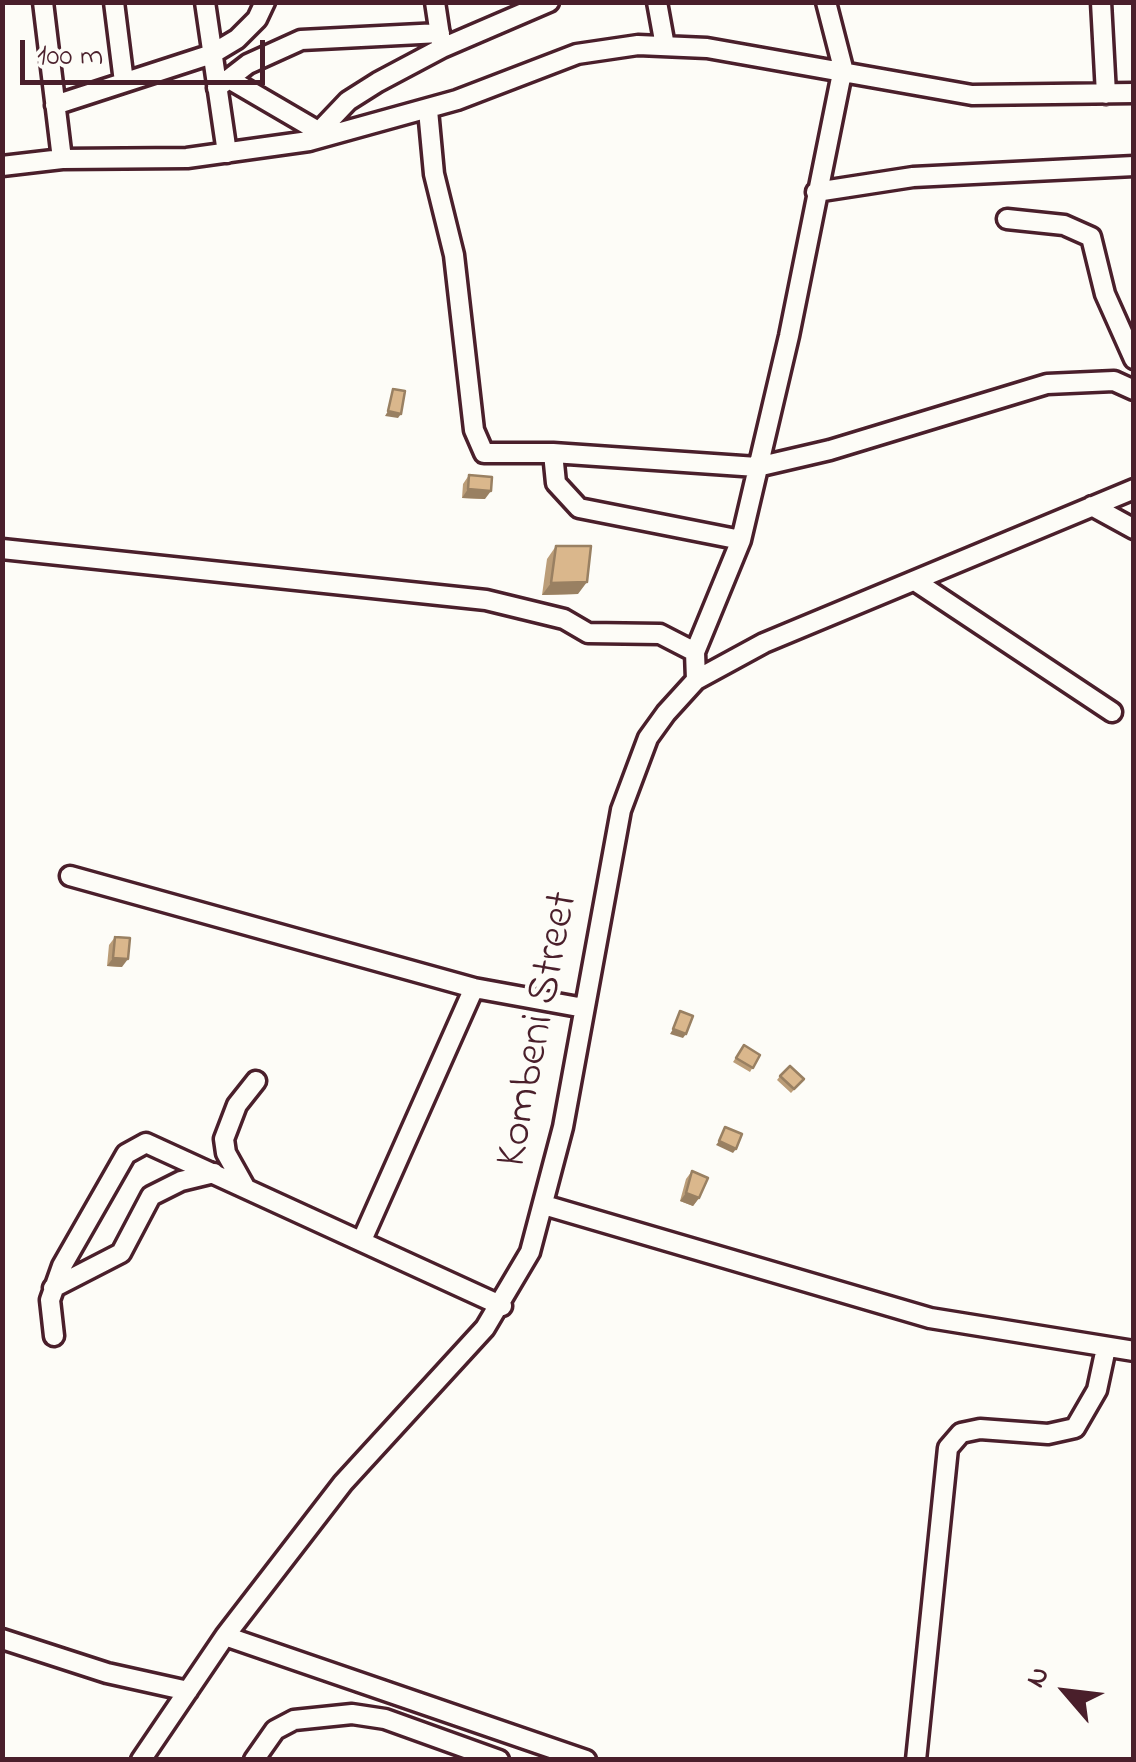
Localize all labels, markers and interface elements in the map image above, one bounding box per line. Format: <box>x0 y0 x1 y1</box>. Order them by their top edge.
scale bar <box>25 20 270 82</box>
text: 100 m <box>37 35 103 79</box>
street label: Kombeni Street <box>488 888 594 1172</box>
north arrow <box>1016 1642 1116 1742</box>
text: N <box>1017 1660 1062 1696</box>

